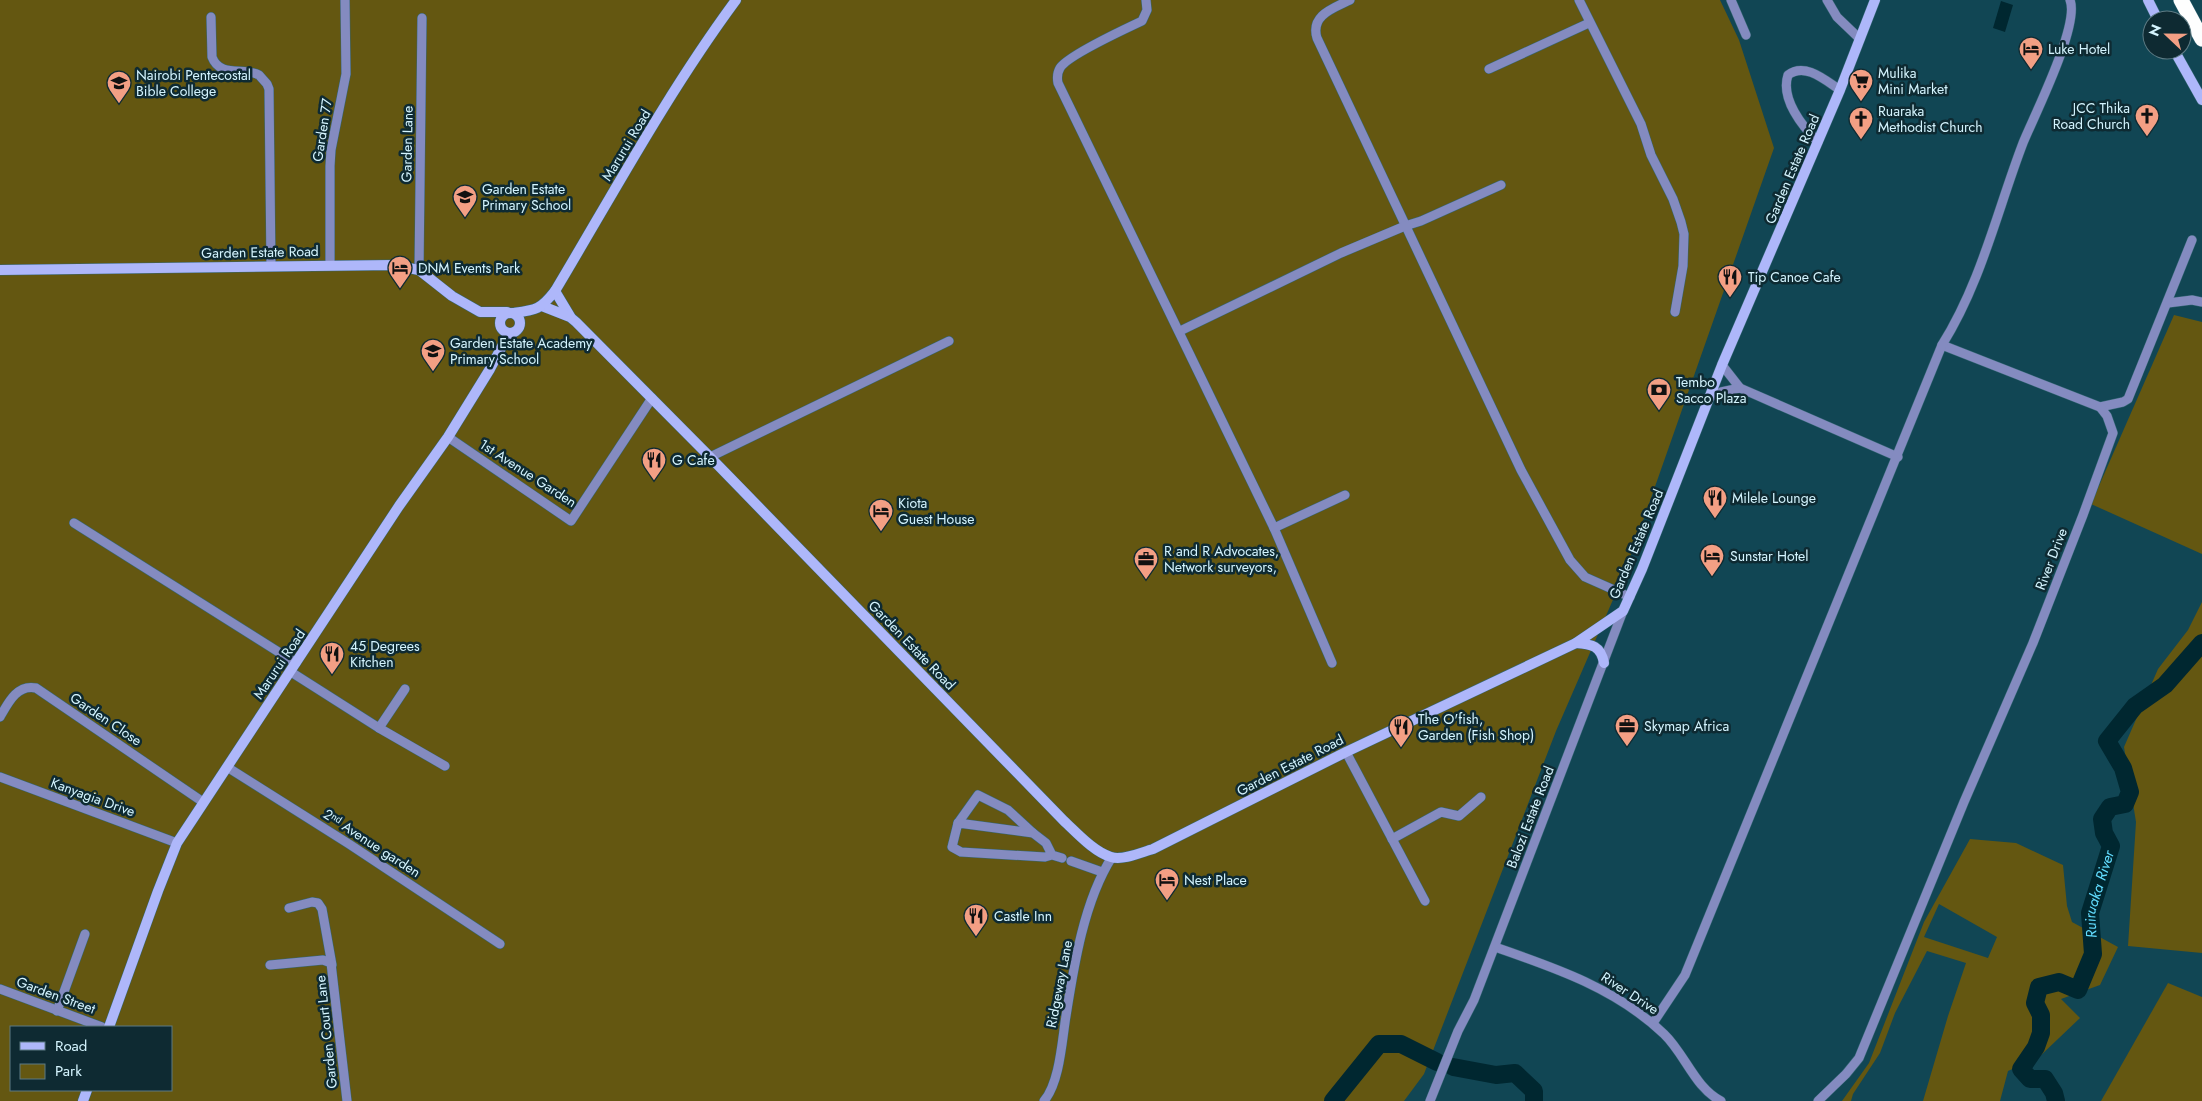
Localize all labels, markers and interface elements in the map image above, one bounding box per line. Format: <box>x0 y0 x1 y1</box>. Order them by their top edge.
north arrow <box>2142 10 2192 60</box>
text: N <box>2144 21 2166 39</box>
hotel icon: Luke Hotel <box>2018 36 2044 70</box>
place label: Luke Hotel <box>2048 39 2110 59</box>
place label: Mulika Mini Market <box>1878 63 1948 99</box>
place label: Nairobi Pentecostal Bible College <box>136 65 251 101</box>
supermarket icon: Mulika Mini Market <box>1848 68 1874 102</box>
school or university icon: Nairobi Pentecostal Bible College <box>106 70 132 104</box>
street label: Garden 77 <box>307 96 337 163</box>
place label: JCC Thika Road Church <box>2053 98 2130 134</box>
place label: Ruaraka Methodist Church <box>1878 101 1983 137</box>
church icon: JCC Thika Road Church <box>2134 103 2160 137</box>
street label: Garden Lane <box>396 105 418 183</box>
street label: Marurui Road <box>597 105 655 185</box>
church icon: Ruaraka Methodist Church <box>1848 106 1874 140</box>
street label: Garden Estate Road <box>1760 111 1824 227</box>
place label: Garden Estate Primary School <box>482 179 571 215</box>
school or university icon: Garden Estate Primary School <box>452 184 478 218</box>
street label: Garden Estate Road <box>201 241 319 263</box>
hotel icon: DNM Events Park <box>387 255 413 289</box>
place label: DNM Events Park <box>418 258 521 278</box>
restaurant icon: Tip Canoe Cafe <box>1717 264 1743 298</box>
place label: Tip Canoe Cafe <box>1748 267 1841 287</box>
place label: Garden Estate Academy Primary School <box>450 333 593 369</box>
school or university icon: Garden Estate Academy Primary School <box>420 338 446 372</box>
place label: Tembo Sacco Plaza <box>1676 372 1746 408</box>
bank icon: Tembo Sacco Plaza <box>1646 377 1672 411</box>
street label: 1st Avenue Garden <box>475 434 581 512</box>
restaurant icon: G Cafe <box>641 447 667 481</box>
place label: G Cafe <box>672 450 715 470</box>
restaurant icon: Milele Lounge <box>1702 485 1728 519</box>
street label: Garden Estate Road <box>1604 486 1668 602</box>
place label: Milele Lounge <box>1732 488 1816 508</box>
place label: Kiota Guest House <box>898 493 974 529</box>
hotel icon: Kiota Guest House <box>868 498 894 532</box>
street label: River Drive <box>2030 525 2072 593</box>
place label: R and R Advocates, Network surveyors, <box>1164 541 1279 577</box>
hotel icon: Sunstar Hotel <box>1699 543 1725 577</box>
office icon: R and R Advocates, Network surveyors, <box>1133 546 1159 580</box>
place label: Sunstar Hotel <box>1730 546 1809 566</box>
street label: Garden Estate Road <box>864 596 960 694</box>
street label: Marurui Road <box>248 625 310 703</box>
place label: 45 Degrees Kitchen <box>350 636 420 672</box>
restaurant icon: 45 Degrees Kitchen <box>319 641 345 675</box>
street label: Garden Close <box>66 688 146 750</box>
place label: The O'fish, Garden (Fish Shop) <box>1418 709 1534 745</box>
office icon: Skymap Africa <box>1614 713 1640 747</box>
restaurant icon: The O'fish, Garden (Fish Shop) <box>1388 714 1414 748</box>
place label: Skymap Africa <box>1644 716 1729 736</box>
street label: Garden Estate Road <box>1233 729 1347 801</box>
street label: Balozi Estate Road <box>1501 763 1559 871</box>
street label: Kanyagia Drive <box>48 772 138 822</box>
street label: 2ⁿᵈ Avenue garden <box>319 804 425 882</box>
water label: Ruiruaka River <box>2079 847 2120 939</box>
hotel icon: Nest Place <box>1154 867 1180 901</box>
place label: Nest Place <box>1184 870 1247 890</box>
restaurant icon: Castle Inn <box>963 903 989 937</box>
place label: Castle Inn <box>994 906 1052 926</box>
street label: Ridgeway Lane <box>1041 939 1077 1029</box>
street label: River Drive <box>1597 967 1663 1019</box>
street label: Garden Street <box>14 971 99 1019</box>
street label: Garden Court Lane <box>310 974 342 1090</box>
legend <box>10 1026 172 1091</box>
text: Road <box>55 1035 87 1057</box>
text: Park <box>55 1060 82 1082</box>

